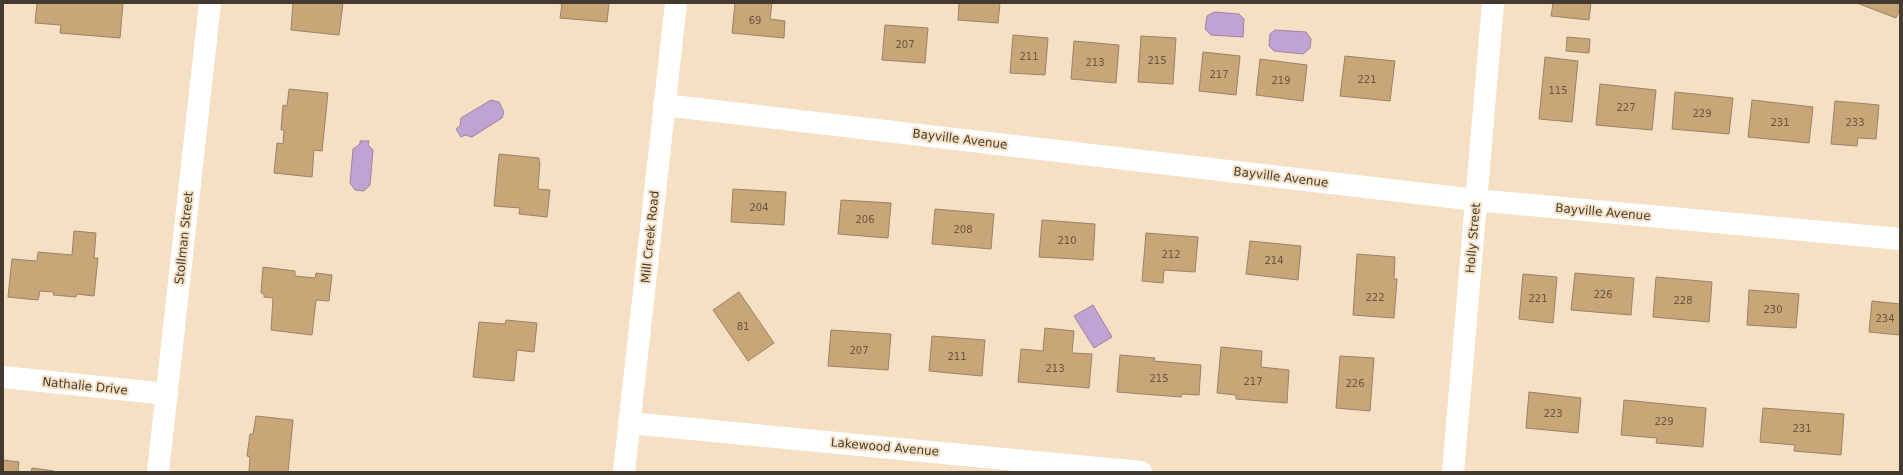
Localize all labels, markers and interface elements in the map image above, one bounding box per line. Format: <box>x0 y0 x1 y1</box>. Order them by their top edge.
house number: 69 <box>749 15 761 26</box>
house number: 207 <box>895 39 915 50</box>
house number: 211 <box>1019 51 1039 62</box>
house number: 215 <box>1147 55 1167 66</box>
house number: 213 <box>1085 57 1105 68</box>
house number: 217 <box>1209 69 1229 80</box>
house number: 221 <box>1357 74 1377 85</box>
house number: 219 <box>1271 75 1291 86</box>
house number: 115 <box>1548 85 1568 96</box>
house number: 227 <box>1616 102 1636 113</box>
house number: 229 <box>1692 108 1712 119</box>
house number: 231 <box>1770 117 1790 128</box>
house number: 233 <box>1845 117 1865 128</box>
street label: Bayville Avenue <box>912 126 1008 152</box>
street label: Bayville Avenue <box>1233 164 1329 190</box>
street label: Mill Creek Road <box>638 190 662 284</box>
street label: Stollman Street <box>172 191 196 285</box>
street label: Bayville Avenue <box>1555 201 1651 223</box>
house number: 204 <box>749 202 769 213</box>
street label: Holly Street <box>1463 202 1483 274</box>
house number: 206 <box>855 214 875 225</box>
house number: 208 <box>953 224 973 235</box>
house number: 210 <box>1057 235 1077 246</box>
house number: 212 <box>1161 249 1181 260</box>
house number: 214 <box>1264 255 1284 266</box>
house number: 226 <box>1593 289 1613 300</box>
house number: 222 <box>1365 292 1385 303</box>
house number: 221 <box>1528 293 1548 304</box>
house number: 228 <box>1673 295 1693 306</box>
house number: 230 <box>1763 304 1783 315</box>
house number: 234 <box>1875 313 1895 324</box>
house number: 81 <box>737 321 749 332</box>
house number: 207 <box>849 345 869 356</box>
house number: 211 <box>947 351 967 362</box>
house number: 213 <box>1045 363 1065 374</box>
house number: 215 <box>1149 373 1169 384</box>
street label: Nathalie Drive <box>42 375 128 397</box>
house number: 217 <box>1243 376 1263 387</box>
house number: 226 <box>1345 378 1365 389</box>
house number: 223 <box>1543 408 1563 419</box>
house number: 229 <box>1654 416 1674 427</box>
house number: 231 <box>1792 423 1812 434</box>
street label: Lakewood Avenue <box>830 435 940 459</box>

